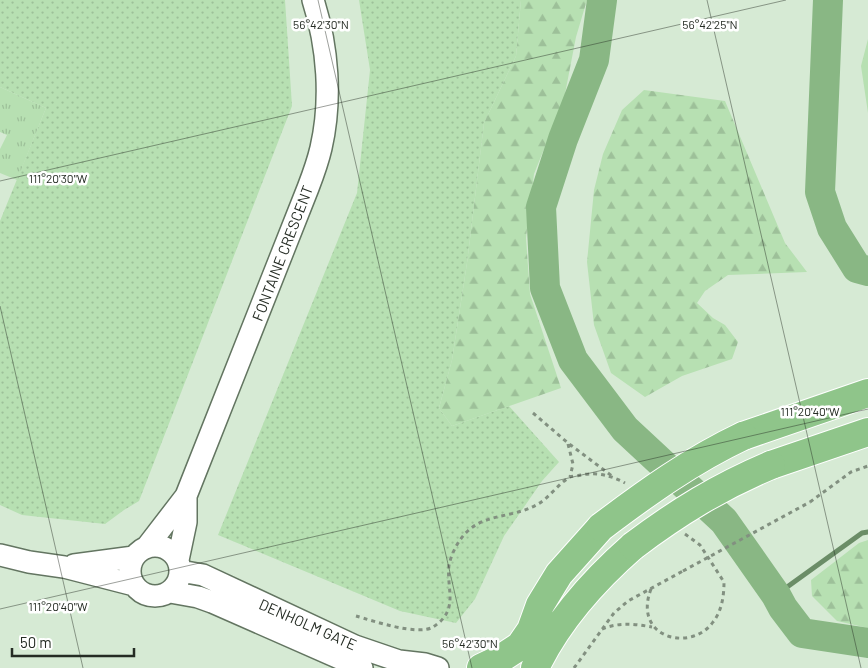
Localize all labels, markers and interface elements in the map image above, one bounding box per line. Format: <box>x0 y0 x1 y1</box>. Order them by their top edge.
text: 56°42'30"N <box>293 17 349 31</box>
text: 56°42'25"N <box>682 17 738 31</box>
text: 111°20'30"W <box>29 171 88 185</box>
street label: FONTAINE CRESCENT <box>248 183 316 323</box>
text: 111°20'40"W <box>780 404 840 418</box>
street label: DENHOLM GATE <box>256 594 360 654</box>
text: 111°20'40"W <box>28 599 88 613</box>
scale bar <box>12 626 135 658</box>
text: 50 m <box>20 633 52 651</box>
text: 56°42'30"N <box>442 636 498 650</box>

